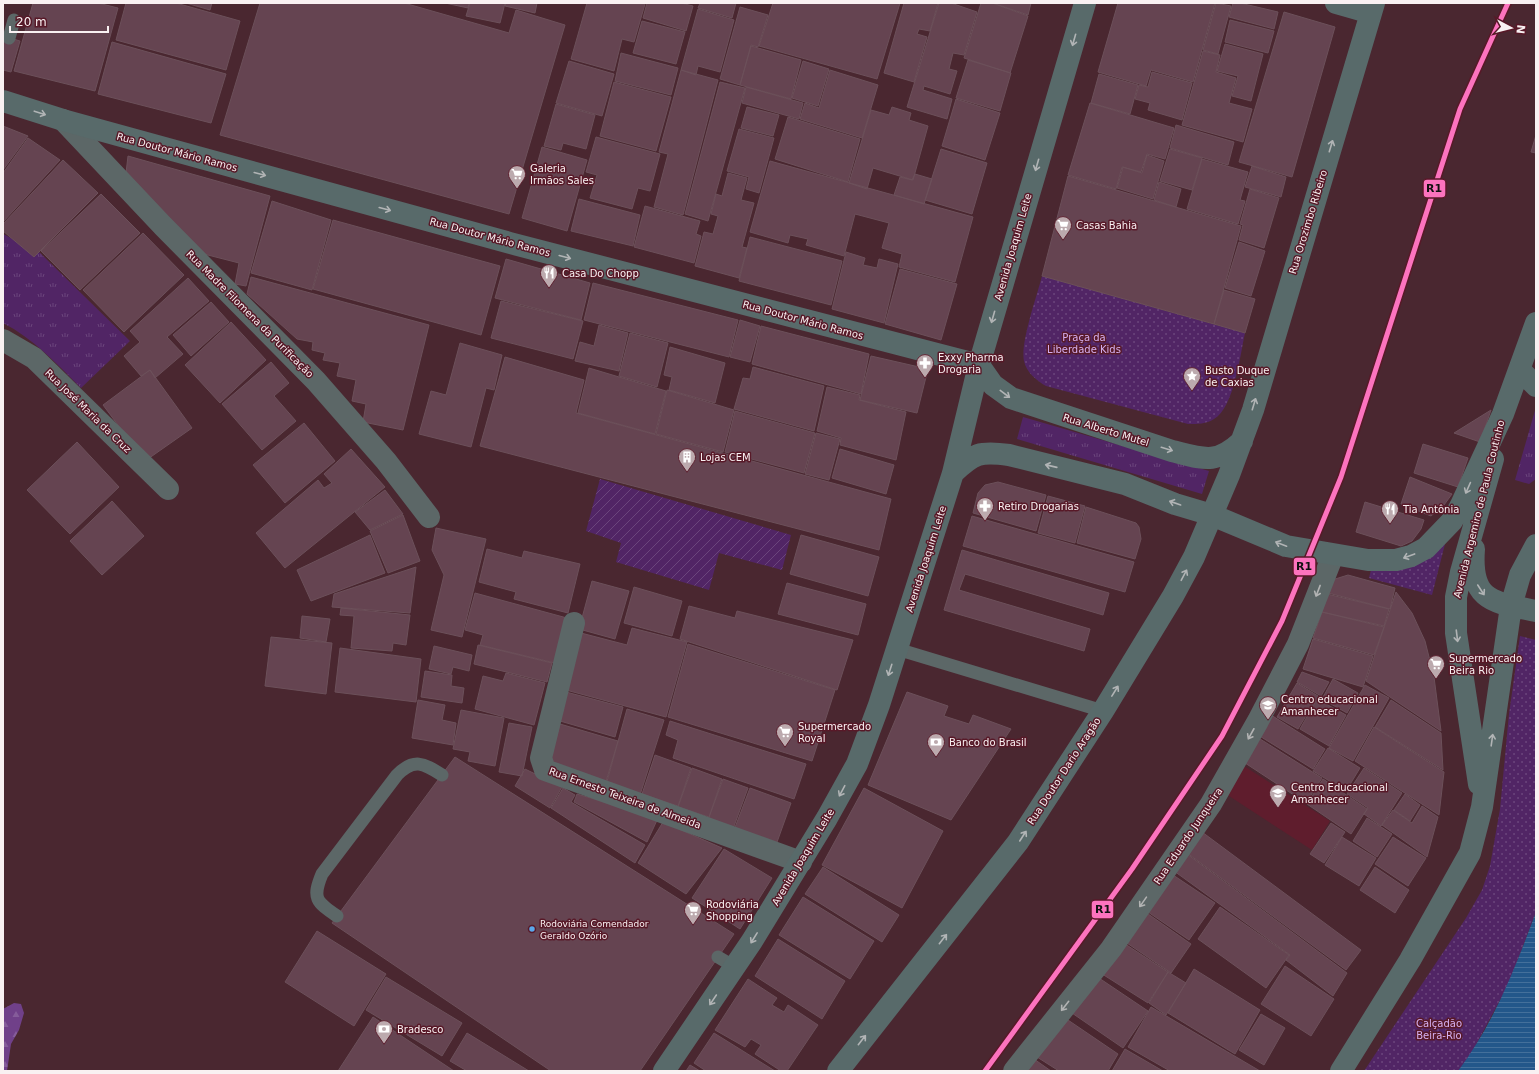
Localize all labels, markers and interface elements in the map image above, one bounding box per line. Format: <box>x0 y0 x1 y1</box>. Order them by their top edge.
scale bar <box>10 8 108 34</box>
north arrow <box>1491 8 1531 48</box>
text: 20 m <box>16 15 47 29</box>
text: N <box>1513 24 1527 35</box>
one-way arrow <box>1070 34 1077 47</box>
one-way arrow <box>33 110 46 117</box>
street label: Rua Doutor Mário Ramos <box>115 131 239 173</box>
one-way arrow <box>1328 139 1335 152</box>
one-way arrow <box>1033 158 1040 171</box>
place label: Galeria Irmãos Sales <box>530 163 594 186</box>
supermarket icon: Galeria Irmãos Sales <box>507 164 527 189</box>
street label: Rua Orozimbo Ribeiro <box>1287 169 1329 275</box>
one-way arrow <box>253 171 266 178</box>
line badge: R1 <box>1423 179 1446 198</box>
text: R1 <box>1426 182 1442 195</box>
street label: Avenida Joaquim Leite <box>992 192 1034 302</box>
one-way arrow <box>378 206 391 213</box>
supermarket icon: Casas Bahia <box>1053 215 1073 240</box>
street label: Rua Doutor Mário Ramos <box>428 216 552 258</box>
place label: Casas Bahia <box>1076 220 1137 231</box>
street label: Rua Madre Filomena da Purificação <box>184 248 316 380</box>
one-way arrow <box>558 254 571 262</box>
restaurant icon: Casa Do Chopp <box>539 263 559 288</box>
place label: Casa Do Chopp <box>562 268 639 279</box>
street label: Rua Doutor Mário Ramos <box>741 299 865 341</box>
one-way arrow <box>989 310 996 323</box>
park label: Praça da Liberdade Kids <box>1047 332 1121 355</box>
place label: Exxy Pharma Drogaria <box>938 352 1004 375</box>
pharmacy icon: Exxy Pharma Drogaria <box>915 353 935 378</box>
place label: Busto Duque de Caxias <box>1205 365 1270 388</box>
place icon: Busto Duque de Caxias <box>1182 366 1202 391</box>
street label: Rua José Maria da Cruz <box>43 367 133 455</box>
one-way arrow <box>999 390 1010 398</box>
one-way arrow <box>1251 398 1258 411</box>
street label: Rua Alberto Mutel <box>1062 412 1150 448</box>
street label: Avenida Argemiro de Paula Coutinho <box>1452 419 1506 599</box>
one-way arrow <box>1161 446 1174 453</box>
building icon: Lojas CEM <box>677 447 697 472</box>
place label: Lojas CEM <box>700 452 751 463</box>
one-way arrow <box>1044 462 1057 469</box>
one-way arrow <box>1464 482 1472 494</box>
pharmacy icon: Retiro Drogarias <box>975 496 995 521</box>
one-way arrow <box>1169 499 1181 507</box>
restaurant icon: Tia Antônia <box>1380 499 1400 524</box>
place label: Retiro Drogarias <box>998 501 1079 512</box>
street label: Avenida Joaquim Leite <box>904 504 948 614</box>
place label: Tia Antônia <box>1402 504 1459 515</box>
one-way arrow <box>1276 540 1288 547</box>
one-way arrow <box>1402 553 1415 560</box>
line badge: R1 <box>1293 557 1316 576</box>
text: R1 <box>1296 560 1312 573</box>
one-way arrow <box>1181 570 1188 582</box>
one-way arrow <box>1477 584 1485 595</box>
one-way arrow <box>1314 585 1322 597</box>
one-way arrow <box>1453 629 1461 642</box>
place label: Supermercado Beira Rio <box>1449 653 1522 676</box>
supermarket icon: Supermercado Beira Rio <box>1426 654 1446 679</box>
one-way arrow <box>886 663 893 676</box>
one-way arrow <box>1112 685 1120 697</box>
place label: Centro educacional Amanhecer <box>1281 694 1378 717</box>
school or university icon: Centro educacional Amanhecer <box>1258 695 1278 720</box>
street label: Rua Doutor Dario Aragão <box>1025 715 1103 827</box>
place label: Supermercado Royal <box>798 721 871 744</box>
supermarket icon: Supermercado Royal <box>775 722 795 747</box>
one-way arrow <box>1246 728 1254 740</box>
bank icon: Banco do Brasil <box>926 732 946 757</box>
one-way arrow <box>1488 734 1496 747</box>
place label: Banco do Brasil <box>949 737 1027 748</box>
street label: Rua Ernesto Teixeira de Almeida <box>547 765 703 831</box>
place label: Centro Educacional Amanhecer <box>1291 782 1388 805</box>
school or university icon: Centro Educacional Amanhecer <box>1268 783 1288 808</box>
one-way arrow <box>838 784 845 796</box>
street label: Rua Eduardo Junqueira <box>1151 786 1225 886</box>
street label: Avenida Joaquim Leite <box>770 807 836 907</box>
one-way arrow <box>1019 830 1027 842</box>
one-way arrow <box>1139 896 1147 907</box>
place label: Rodoviária Shopping <box>706 899 759 922</box>
supermarket icon: Rodoviária Shopping <box>683 900 703 925</box>
line badge: R1 <box>1091 900 1114 919</box>
text: R1 <box>1095 903 1111 916</box>
place label: Rodoviária Comendador Geraldo Ozório <box>540 919 649 941</box>
marker: Rodoviária Comendador Geraldo Ozório <box>527 924 537 934</box>
one-way arrow <box>749 932 757 944</box>
one-way arrow <box>938 933 947 944</box>
one-way arrow <box>709 994 717 1005</box>
one-way arrow <box>1061 1001 1070 1012</box>
park label: Calçadão Beira-Rio <box>1416 1018 1462 1041</box>
bank icon: Bradesco <box>374 1019 394 1044</box>
place label: Bradesco <box>397 1024 443 1035</box>
one-way arrow <box>857 1035 866 1046</box>

